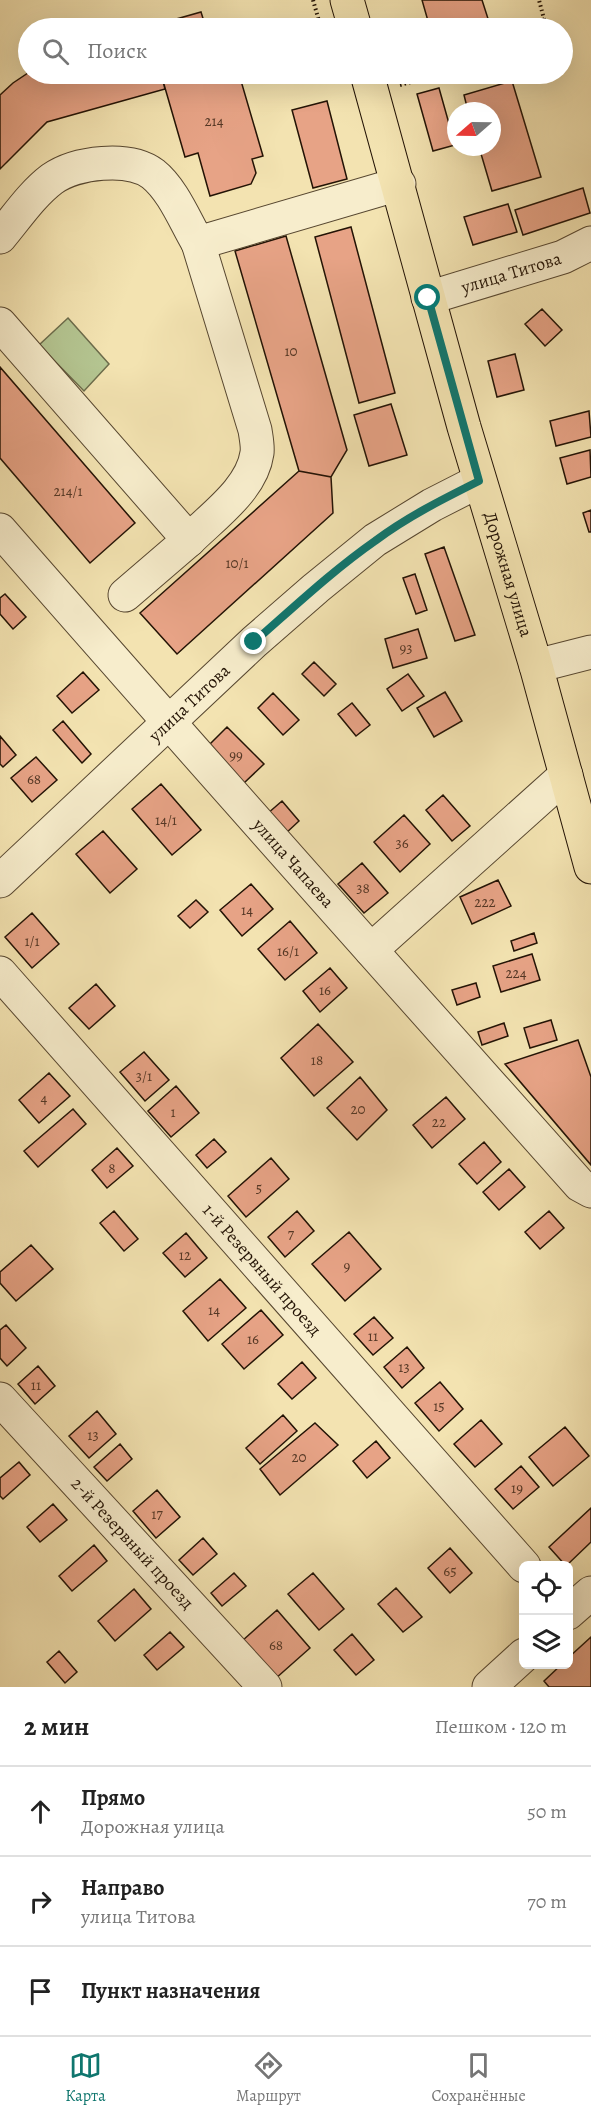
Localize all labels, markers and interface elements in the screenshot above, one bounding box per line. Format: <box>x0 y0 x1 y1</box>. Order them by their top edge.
search box <box>18 18 573 84</box>
icon: search <box>39 35 72 68</box>
text: Поиск <box>87 36 147 66</box>
north arrow <box>447 102 501 156</box>
house number: 214 <box>204 111 224 131</box>
street label: улица Титова <box>457 246 565 300</box>
route start <box>414 284 440 310</box>
house number: 10 <box>284 341 298 361</box>
house number: 214/1 <box>53 481 83 501</box>
street label: Дорожная улица <box>478 509 539 640</box>
house number: 10/1 <box>225 553 249 573</box>
route end <box>240 628 266 654</box>
house number: 93 <box>399 638 413 658</box>
street label: улица Титова <box>143 658 236 748</box>
house number: 99 <box>229 745 243 765</box>
house number: 68 <box>27 769 41 789</box>
house number: 14/1 <box>155 810 177 830</box>
street label: улица Чапаева <box>247 813 340 913</box>
house number: 36 <box>395 833 409 853</box>
house number: 38 <box>356 878 370 898</box>
house number: 222 <box>474 892 496 912</box>
house number: 14 <box>241 900 253 920</box>
house number: 1/1 <box>24 931 40 951</box>
house number: 16/1 <box>277 941 299 961</box>
house number: 224 <box>505 963 527 983</box>
house number: 16 <box>319 980 331 1000</box>
house number: 18 <box>311 1050 323 1070</box>
house number: 3/1 <box>136 1066 152 1086</box>
house number: 4 <box>41 1088 48 1108</box>
house number: 20 <box>350 1099 366 1119</box>
house number: 1 <box>170 1102 176 1122</box>
house number: 22 <box>432 1112 446 1132</box>
house number: 8 <box>108 1158 116 1178</box>
house number: 5 <box>256 1178 262 1198</box>
street label: 1-й Резервный проезд <box>197 1199 327 1341</box>
house number: 7 <box>288 1224 295 1244</box>
house number: 12 <box>179 1245 191 1265</box>
house number: 9 <box>344 1256 351 1276</box>
house number: 14 <box>208 1300 220 1320</box>
house number: 11 <box>368 1326 378 1346</box>
house number: 16 <box>247 1329 259 1349</box>
house number: 13 <box>398 1357 410 1377</box>
house number: 11 <box>31 1375 41 1395</box>
house number: 15 <box>433 1396 445 1416</box>
house number: 13 <box>87 1425 99 1445</box>
house number: 20 <box>291 1447 307 1467</box>
street label: 2-й Резервный проезд <box>66 1472 200 1614</box>
house number: 19 <box>511 1478 523 1498</box>
house number: 17 <box>151 1504 163 1524</box>
house number: 65 <box>443 1561 457 1581</box>
map controls <box>519 1561 573 1669</box>
button: locate <box>519 1561 573 1615</box>
button: layers <box>519 1615 573 1669</box>
house number: 68 <box>269 1635 283 1655</box>
text: 2 мин <box>24 1709 89 1744</box>
text: Пешком · 120 m <box>435 1713 567 1740</box>
text: Прямо <box>81 1783 145 1813</box>
icon: ahead <box>24 1795 57 1828</box>
text: 50 m <box>527 1798 567 1825</box>
text: Дорожная улица <box>81 1813 225 1840</box>
text: Направо <box>81 1873 164 1903</box>
icon: right <box>24 1885 57 1918</box>
text: 70 m <box>527 1888 567 1915</box>
text: улица Титова <box>81 1903 196 1930</box>
icon: arrive <box>24 1975 57 2008</box>
text: Пункт назначения <box>81 1976 260 2006</box>
tab: Карта <box>65 2049 106 2107</box>
tab: Маршрут <box>236 2049 301 2107</box>
tab: Сохранённые <box>431 2049 526 2107</box>

